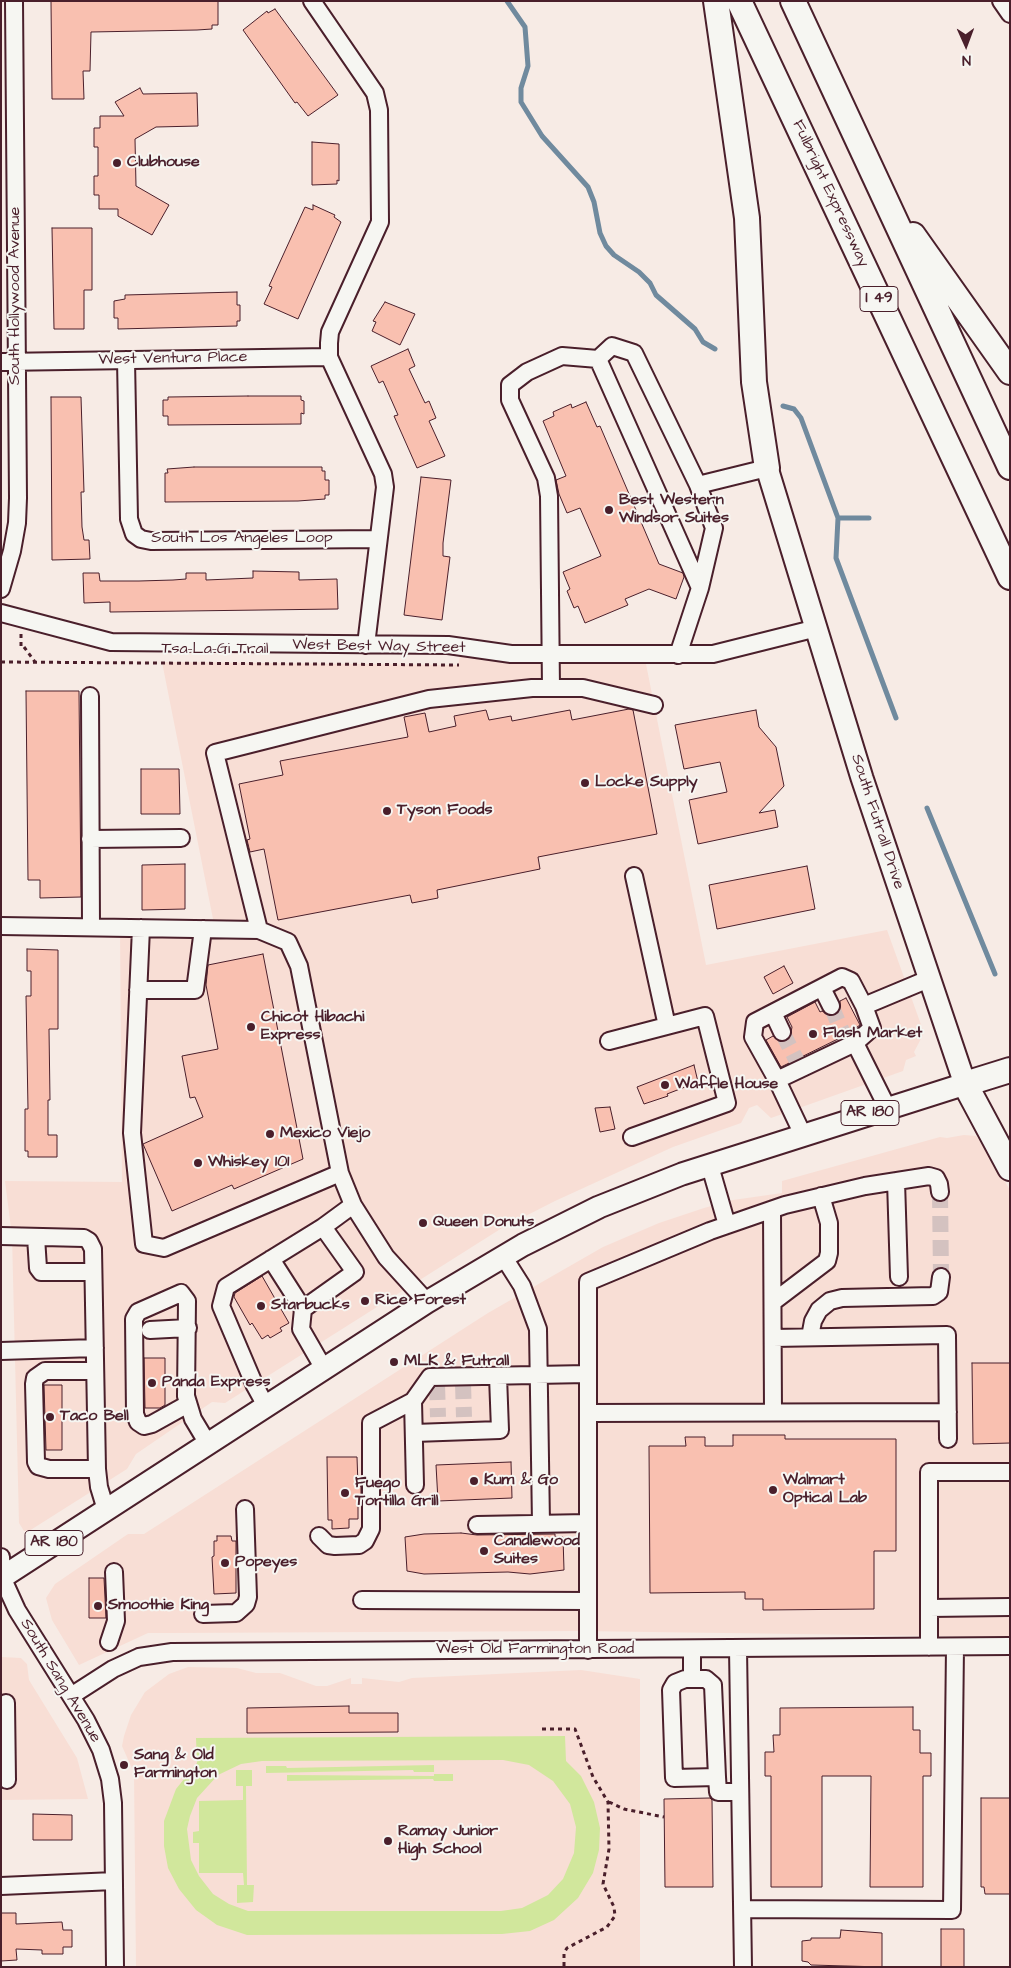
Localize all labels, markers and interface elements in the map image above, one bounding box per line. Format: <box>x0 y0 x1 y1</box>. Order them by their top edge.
north arrow <box>941 20 991 70</box>
text: N <box>962 50 971 70</box>
street label: Fulbright Expressway <box>787 117 873 271</box>
place label: Clubhouse <box>127 153 200 173</box>
marker: Clubhouse <box>111 157 123 169</box>
street label: South Hollywood Avenue <box>6 207 26 385</box>
road number: I 49 <box>860 286 898 312</box>
street label: West Ventura Place <box>98 348 248 370</box>
place label: Best Western Windsor Suites <box>619 491 729 529</box>
marker: Best Western Windsor Suites <box>603 504 615 516</box>
street label: South Los Angeles Loop <box>151 529 333 549</box>
street label: West Best Way Street <box>292 636 466 658</box>
street label: Tsa-La-Gi Trail <box>161 640 269 660</box>
street label: South Futrall Drive <box>846 752 908 892</box>
place label: Locke Supply <box>595 773 698 793</box>
marker: Locke Supply <box>579 777 591 789</box>
place label: Tyson Foods <box>397 801 492 821</box>
marker: Tyson Foods <box>381 805 393 817</box>
place label: Chicot Hibachi Express <box>261 1008 364 1046</box>
marker: Chicot Hibachi Express <box>245 1021 257 1033</box>
place label: Flash Market <box>823 1024 922 1044</box>
marker: Flash Market <box>807 1028 819 1040</box>
place label: Waffle House <box>675 1075 778 1095</box>
marker: Waffle House <box>659 1079 671 1091</box>
road number: AR 180 <box>841 1100 899 1126</box>
place label: Mexico Viejo <box>280 1124 370 1144</box>
marker: Mexico Viejo <box>264 1128 276 1140</box>
place label: Whiskey 101 <box>208 1153 289 1173</box>
marker: Whiskey 101 <box>192 1157 204 1169</box>
place label: Queen Donuts <box>433 1213 534 1233</box>
marker: Queen Donuts <box>417 1217 429 1229</box>
place label: Rice Forest <box>375 1291 466 1311</box>
marker: Rice Forest <box>359 1295 371 1307</box>
place label: Starbucks <box>271 1296 350 1316</box>
marker: Starbucks <box>255 1300 267 1312</box>
place label: MLK & Futrall <box>404 1352 509 1372</box>
marker: MLK & Futrall <box>388 1356 400 1368</box>
place label: Panda Express <box>162 1373 271 1393</box>
marker: Panda Express <box>146 1377 158 1389</box>
place label: Taco Bell <box>60 1407 129 1427</box>
marker: Taco Bell <box>44 1411 56 1423</box>
place label: Kum & Go <box>484 1471 558 1491</box>
place label: Walmart Optical Lab <box>783 1471 867 1509</box>
place label: Fuego Tortilla Grill <box>355 1474 439 1512</box>
marker: Kum & Go <box>468 1475 480 1487</box>
marker: Walmart Optical Lab <box>767 1484 779 1496</box>
marker: Fuego Tortilla Grill <box>339 1487 351 1499</box>
road number: AR 180 <box>25 1530 83 1556</box>
place label: Candlewood Suites <box>494 1532 580 1570</box>
marker: Candlewood Suites <box>478 1545 490 1557</box>
place label: Popeyes <box>235 1553 297 1573</box>
marker: Popeyes <box>219 1557 231 1569</box>
place label: Smoothie King <box>108 1596 209 1616</box>
marker: Smoothie King <box>92 1600 104 1612</box>
street label: South Sang Avenue <box>15 1616 105 1746</box>
street label: West Old Farmington Road <box>436 1640 634 1660</box>
place label: Sang & Old Farmington <box>134 1746 217 1784</box>
marker: Sang & Old Farmington <box>118 1759 130 1771</box>
place label: Ramay Junior High School <box>398 1822 498 1860</box>
marker: Ramay Junior High School <box>382 1835 394 1847</box>

